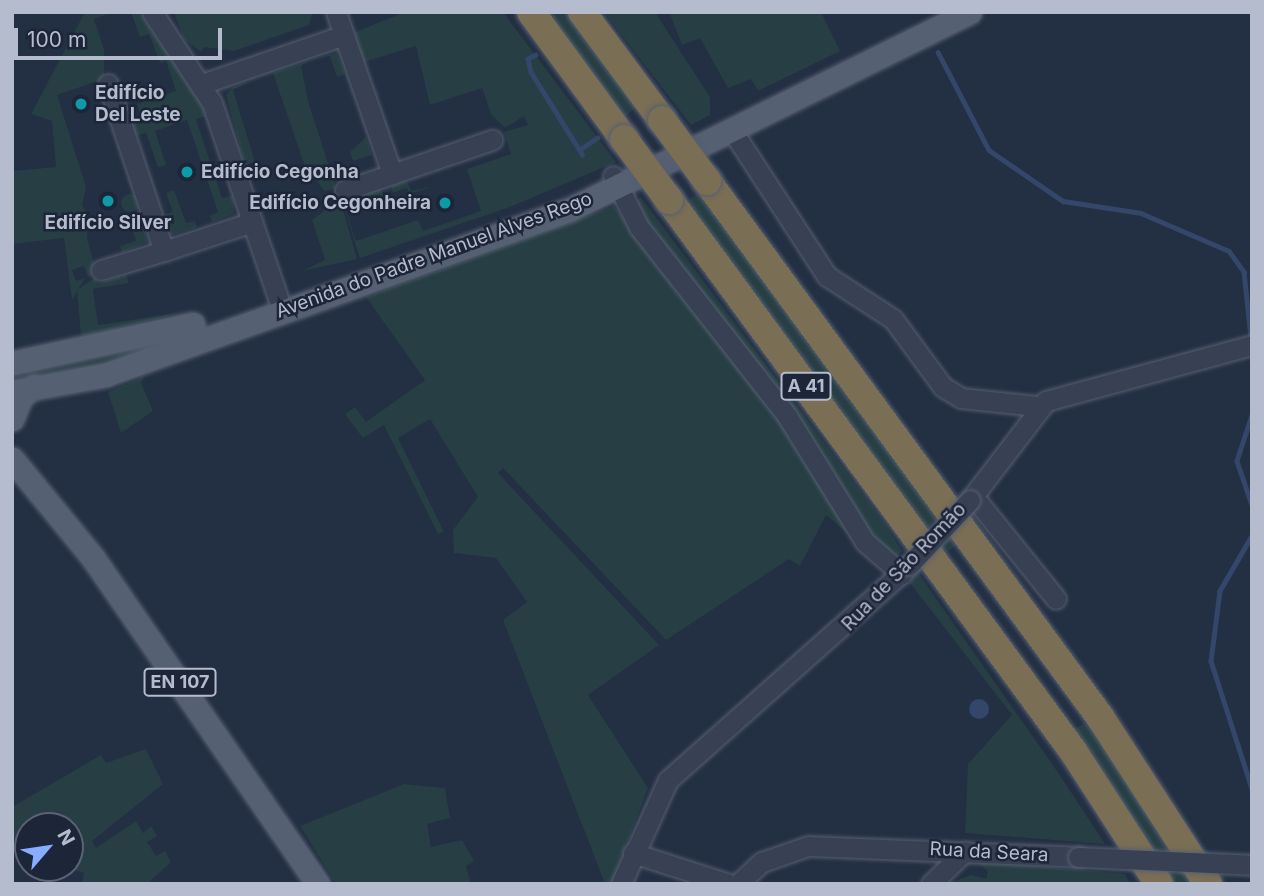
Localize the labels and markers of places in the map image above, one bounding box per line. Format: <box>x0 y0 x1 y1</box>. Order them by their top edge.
place label: Edifício Del Leste <box>95 82 180 126</box>
marker: Edifício Del Leste <box>73 96 89 112</box>
place label: Edifício Cegonha <box>201 161 359 183</box>
marker: Edifício Cegonha <box>179 164 195 180</box>
place label: Edifício Cegonheira <box>249 192 431 214</box>
marker: Edifício Silver <box>100 193 116 209</box>
marker: Edifício Cegonheira <box>437 195 453 211</box>
place label: Edifício Silver <box>44 212 172 234</box>

